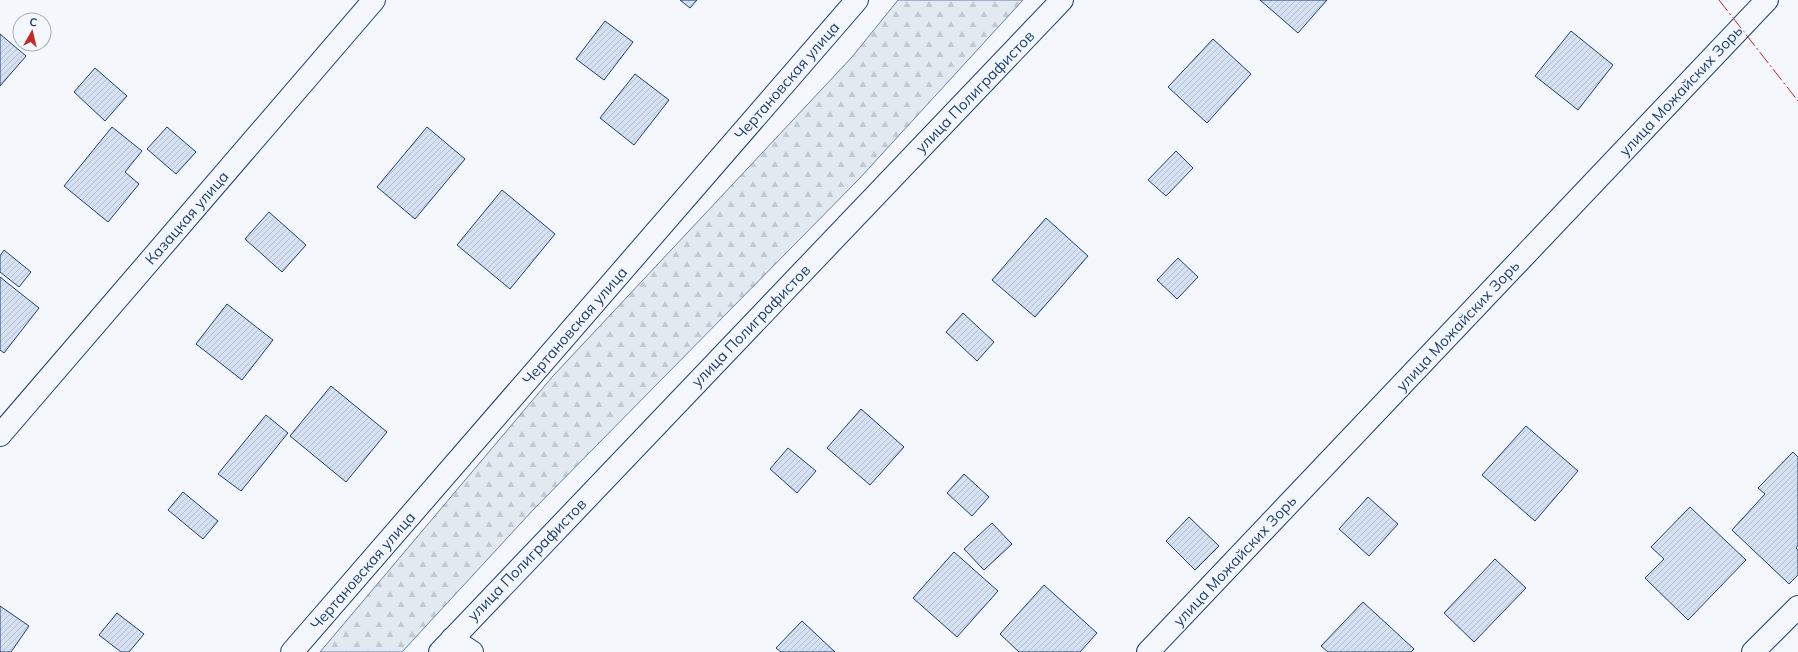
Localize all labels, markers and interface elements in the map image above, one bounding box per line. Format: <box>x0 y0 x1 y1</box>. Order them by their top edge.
north arrow <box>12 12 52 52</box>
text: С <box>29 15 39 30</box>
street label: Чертановская улица <box>730 18 843 144</box>
street label: улица Можайских Зорь <box>1615 21 1746 160</box>
street label: улица Полиграфистов <box>911 26 1038 157</box>
street label: Казацкая улица <box>141 167 233 268</box>
street label: улица Можайских Зорь <box>1392 256 1523 395</box>
street label: улица Полиграфистов <box>687 260 814 391</box>
street label: Чертановская улица <box>518 263 631 389</box>
street label: улица Можайских Зорь <box>1169 491 1300 630</box>
street label: улица Полиграфистов <box>463 494 590 625</box>
street label: Чертановская улица <box>306 508 419 634</box>

